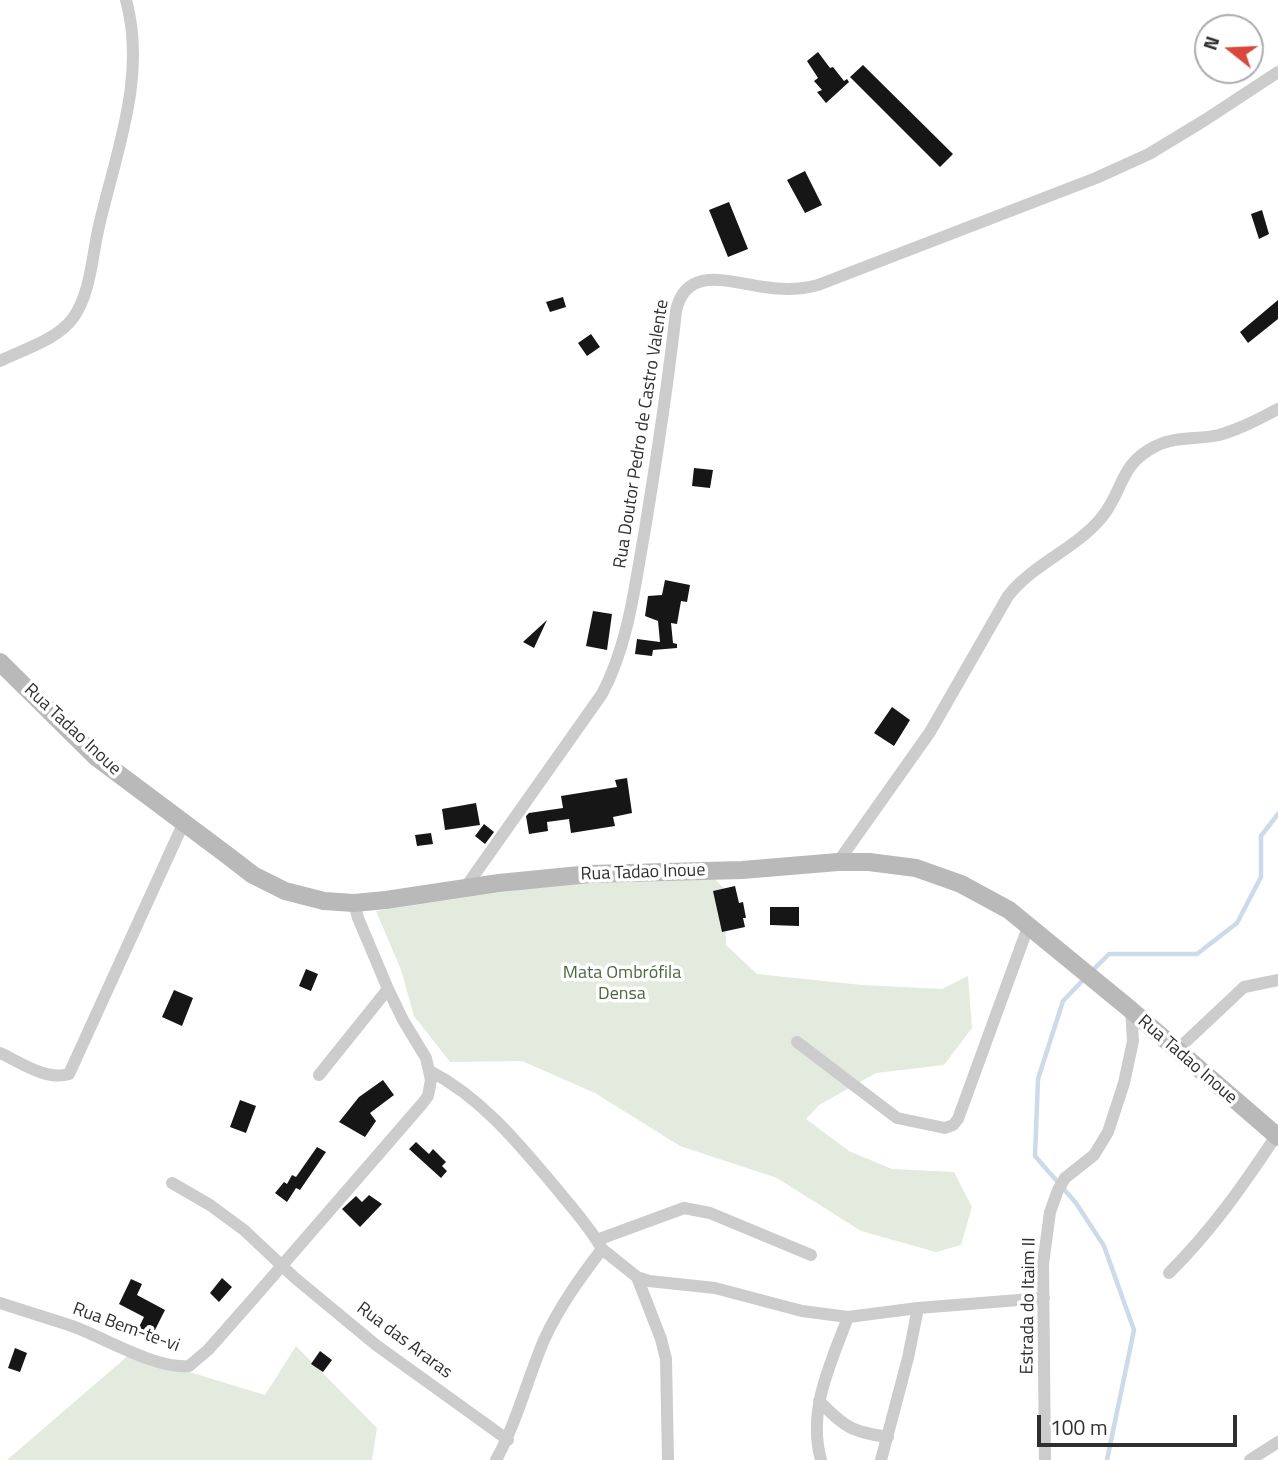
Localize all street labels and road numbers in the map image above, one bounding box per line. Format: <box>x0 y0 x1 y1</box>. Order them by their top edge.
street label: Rua Doutor Pedro de Castro Valente <box>610 298 674 570</box>
street label: Rua Tadao Inoue <box>19 680 125 780</box>
street label: Rua Tadao Inoue <box>580 860 706 886</box>
street label: Rua Tadao Inoue <box>1133 1011 1241 1109</box>
street label: Estrada do Itaim II <box>1017 1237 1041 1375</box>
street label: Rua das Araras <box>352 1298 456 1384</box>
street label: Rua Bem-te-vi <box>70 1299 182 1357</box>

